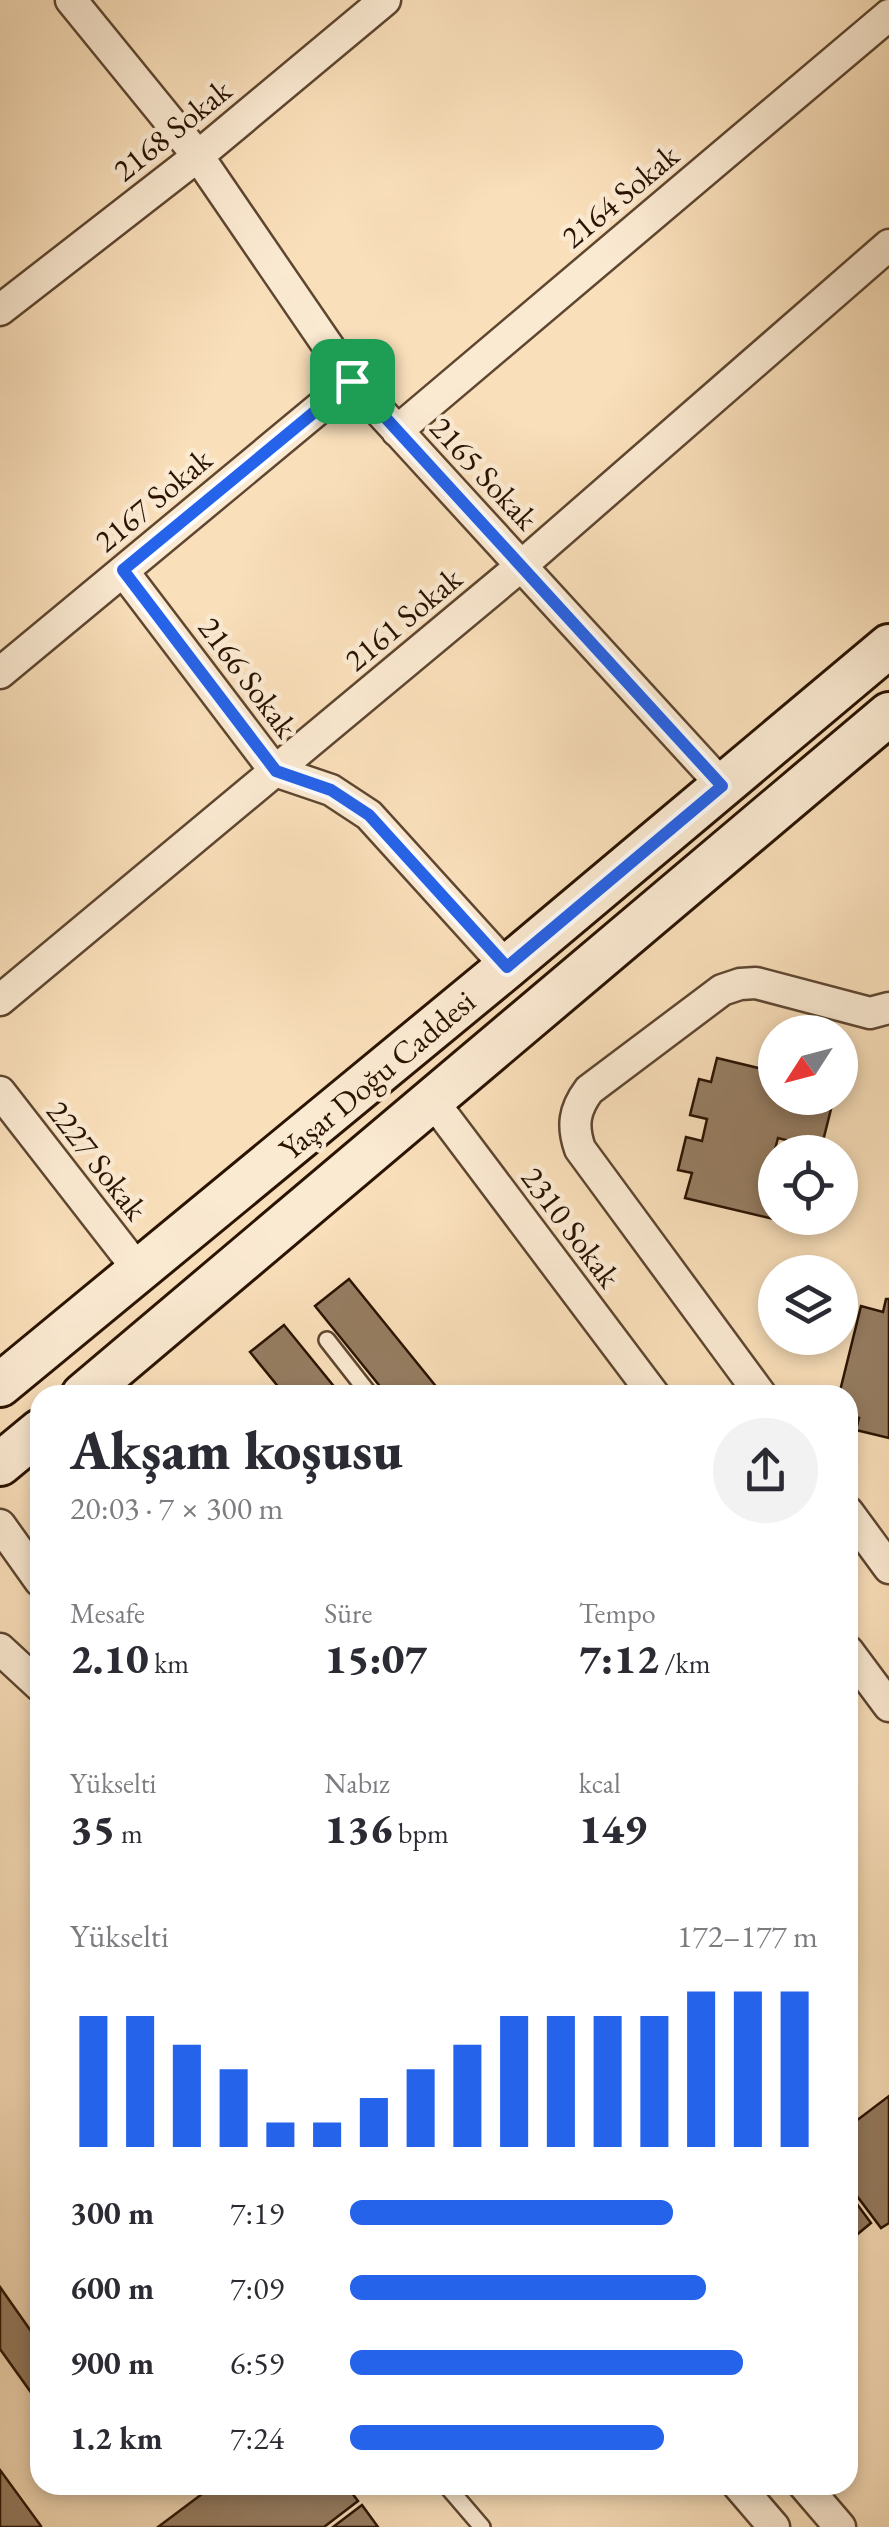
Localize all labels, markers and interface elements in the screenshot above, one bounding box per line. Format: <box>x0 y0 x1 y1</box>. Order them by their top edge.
street label: 2168 Sokak <box>104 69 241 191</box>
street label: 2164 Sokak <box>553 134 688 257</box>
pin <box>310 339 395 424</box>
icon: arrive <box>325 354 380 409</box>
street label: 2165 Sokak <box>421 407 548 540</box>
street label: 2167 Sokak <box>86 438 221 561</box>
street label: 2161 Sokak <box>336 557 471 680</box>
street label: 2166 Sokak <box>189 608 308 747</box>
street label: Yaşar Doğu Caddesi <box>270 980 484 1169</box>
north arrow <box>758 1015 858 1115</box>
map controls <box>758 1015 858 1355</box>
street label: 2227 Sokak <box>37 1092 158 1229</box>
button: locate <box>758 1135 858 1235</box>
street label: 2310 Sokak <box>512 1158 631 1297</box>
button: layers <box>758 1255 858 1355</box>
text: Akşam koşusu <box>70 1414 403 1485</box>
button: share <box>713 1418 818 1523</box>
text: 20:03 · 7 × 300 m <box>70 1487 283 1529</box>
text: Mesafe <box>70 1595 145 1631</box>
text: Süre <box>324 1595 372 1631</box>
text: Tempo <box>579 1595 656 1631</box>
text: 2.10 <box>70 1631 149 1686</box>
text: 15:07 <box>324 1631 427 1686</box>
text: 7:12 <box>579 1631 659 1686</box>
text: km <box>149 1645 189 1681</box>
text: /km <box>659 1645 711 1681</box>
text: Yükselti <box>70 1765 156 1801</box>
text: Nabız <box>324 1765 390 1801</box>
text: kcal <box>579 1765 621 1801</box>
text: 35 <box>70 1801 115 1856</box>
text: 136 <box>324 1801 392 1856</box>
text: 149 <box>579 1801 647 1856</box>
text: m <box>115 1815 143 1851</box>
text: bpm <box>392 1815 449 1851</box>
text: Yükselti <box>70 1915 169 1957</box>
text: 172–177 m <box>677 1915 818 1957</box>
text: 300 m <box>70 2192 154 2234</box>
text: 7:19 <box>230 2192 284 2234</box>
text: 600 m <box>70 2267 154 2309</box>
text: 7:09 <box>230 2267 284 2309</box>
text: 900 m <box>70 2342 154 2384</box>
text: 6:59 <box>230 2342 284 2384</box>
text: 1.2 km <box>70 2417 163 2459</box>
text: 7:24 <box>230 2417 284 2459</box>

